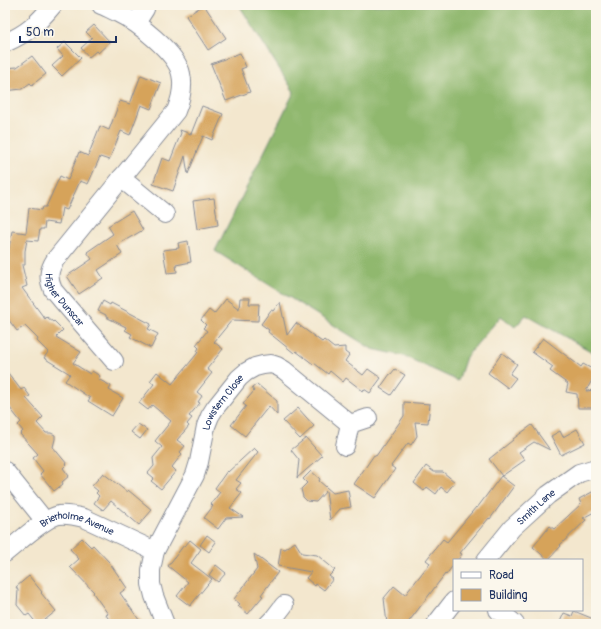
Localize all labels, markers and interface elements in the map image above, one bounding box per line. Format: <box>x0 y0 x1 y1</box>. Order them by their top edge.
scale bar <box>20 18 116 44</box>
text: 50 m <box>26 25 54 40</box>
street label: Higher Dunscar <box>42 273 87 329</box>
street label: Lowstern Close <box>200 372 246 431</box>
street label: Smith Lane <box>514 487 558 528</box>
street label: Brierholme Avenue <box>38 510 116 538</box>
legend <box>453 559 583 611</box>
text: Road <box>489 568 514 583</box>
text: Building <box>489 588 528 603</box>

